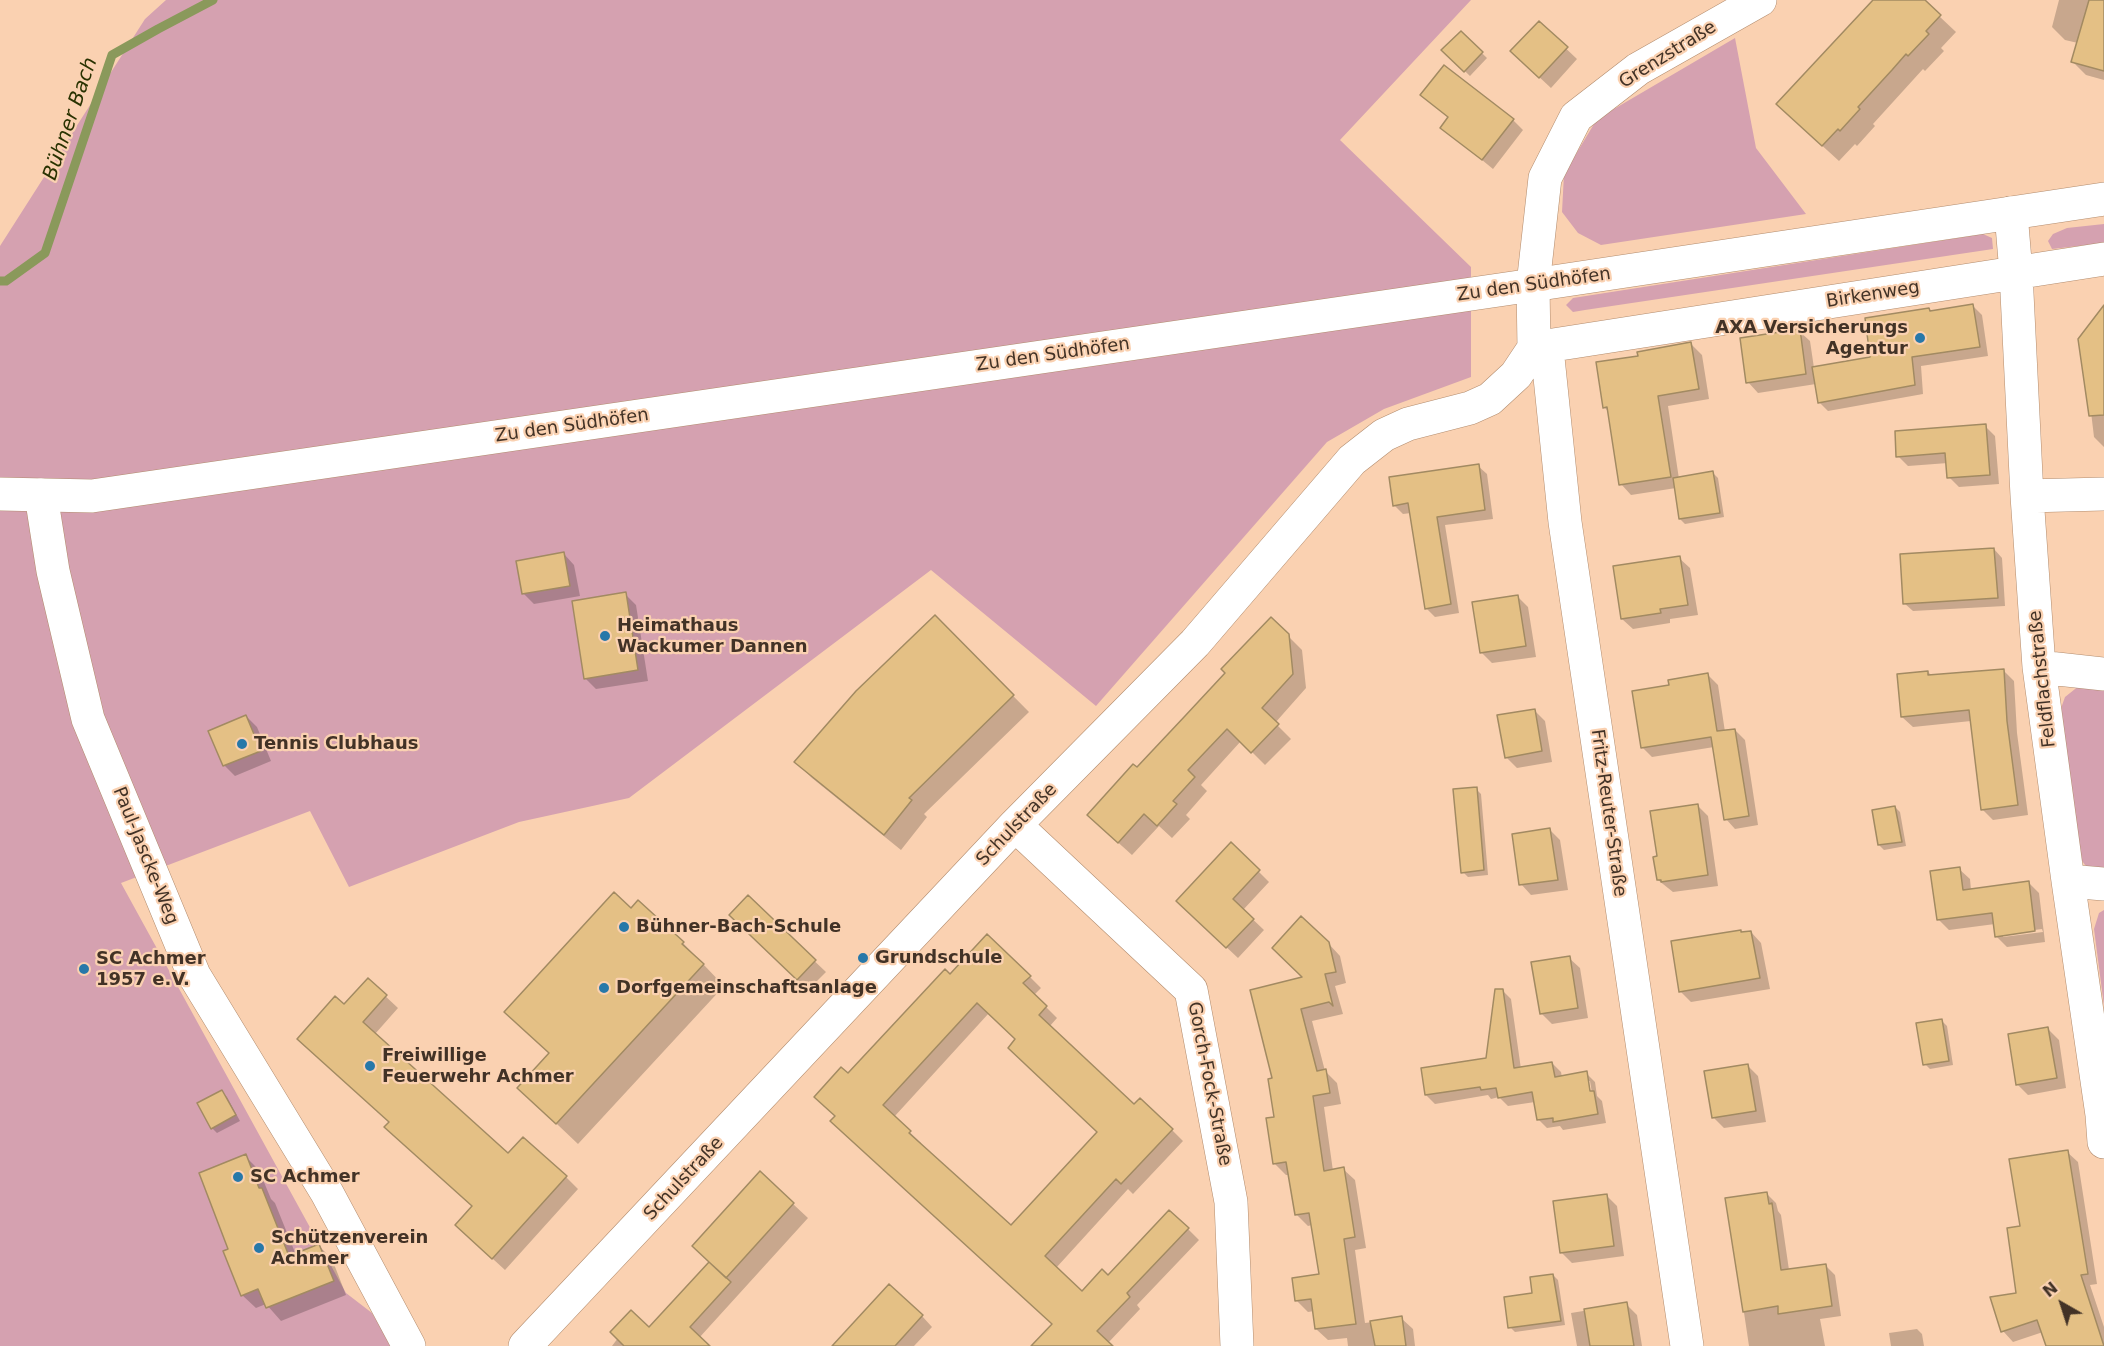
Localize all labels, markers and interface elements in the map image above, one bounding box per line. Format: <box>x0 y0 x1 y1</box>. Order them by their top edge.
street label: Grenzstraße <box>1616 17 1720 93</box>
water label: Bühner Bach <box>39 54 103 184</box>
street label: Zu den Südhöfen <box>1456 264 1612 306</box>
street label: Birkenweg <box>1825 277 1921 313</box>
place label: AXA Versicherungs Agentur <box>1715 317 1908 360</box>
marker: AXA Versicherungs Agentur <box>1913 331 1927 345</box>
street label: Zu den Südhöfen <box>975 334 1131 376</box>
street label: Zu den Südhöfen <box>494 405 650 447</box>
street label: Feldflachstraße <box>2025 609 2061 749</box>
place label: Heimathaus Wackumer Dannen <box>617 615 808 658</box>
marker: Heimathaus Wackumer Dannen <box>598 629 612 643</box>
street label: Fritz-Reuter-Straße <box>1586 728 1630 898</box>
place label: Tennis Clubhaus <box>254 733 418 755</box>
marker: Tennis Clubhaus <box>235 737 249 751</box>
street label: Schulstraße <box>972 779 1062 871</box>
street label: Paul-Jascke-Weg <box>108 784 182 928</box>
place label: Bühner-Bach-Schule <box>636 916 841 938</box>
marker: Bühner-Bach-Schule <box>617 920 631 934</box>
place label: Grundschule <box>875 947 1003 969</box>
place label: SC Achmer 1957 e.V. <box>96 948 206 990</box>
marker: Grundschule <box>856 951 870 965</box>
marker: SC Achmer 1957 e.V. <box>77 962 91 976</box>
place label: Dorfgemeinschaftsanlage <box>616 977 877 999</box>
marker: Dorfgemeinschaftsanlage <box>597 981 611 995</box>
street label: Gorch-Fock-Straße <box>1183 1000 1235 1168</box>
place label: Freiwillige Feuerwehr Achmer <box>382 1045 574 1088</box>
marker: Freiwillige Feuerwehr Achmer <box>363 1059 377 1073</box>
street label: Schulstraße <box>640 1133 728 1225</box>
place label: SC Achmer <box>250 1166 360 1188</box>
marker: SC Achmer <box>231 1170 245 1184</box>
place label: Schützenverein Achmer <box>271 1227 428 1270</box>
marker: Schützenverein Achmer <box>252 1241 266 1255</box>
north arrow <box>2032 1274 2092 1334</box>
text: N <box>2039 1278 2062 1301</box>

